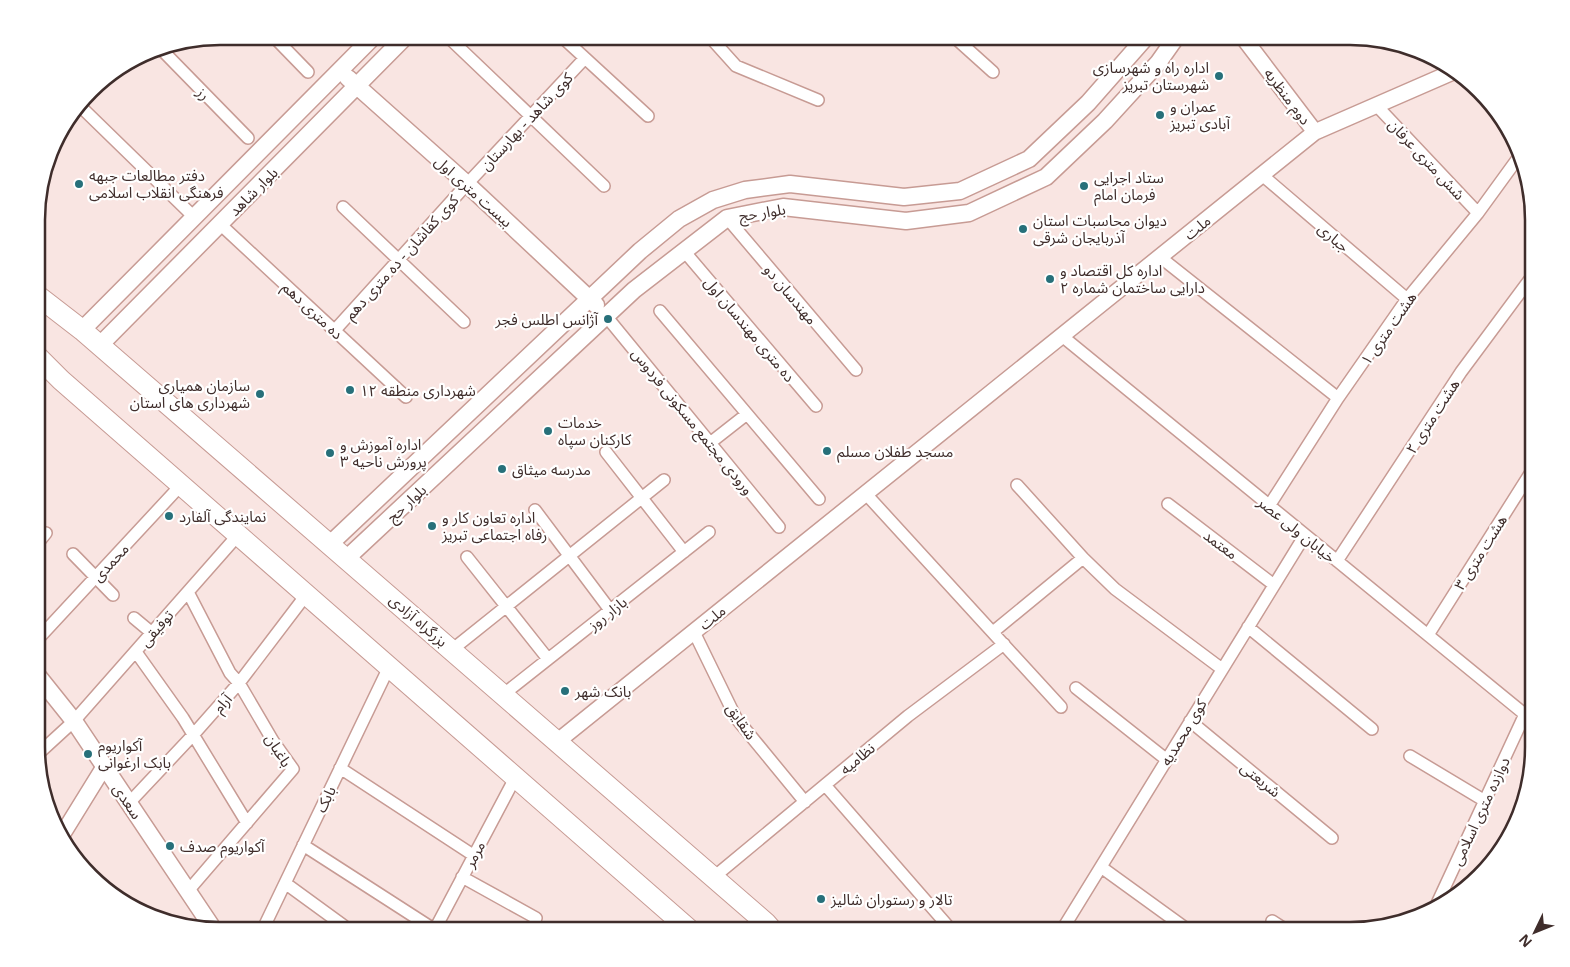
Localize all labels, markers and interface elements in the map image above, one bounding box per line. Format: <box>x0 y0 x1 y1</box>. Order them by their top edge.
place label: اداره راه و شهرسازی شهرستان تبریز <box>1093 57 1209 94</box>
street label: دوم منظریه <box>1259 64 1316 130</box>
street label: کوی شاهد - بهارستان <box>475 67 577 174</box>
marker: اداره راه و شهرسازی شهرستان تبریز <box>1213 70 1225 82</box>
street label: رز <box>192 81 215 104</box>
place label: عمران و آبادی تبریز <box>1169 96 1231 133</box>
marker: عمران و آبادی تبریز <box>1154 109 1166 121</box>
street label: شش متری عرفان <box>1384 114 1470 204</box>
street label: بیست متری اول <box>431 151 517 231</box>
street label: بلوار شاهد <box>224 162 282 220</box>
place label: دفتر مطالعات جبهه فرهنگی انقلاب اسلامی <box>89 165 224 202</box>
place label: ستاد اجرایی فرمان امام <box>1094 167 1164 206</box>
marker: دفتر مطالعات جبهه فرهنگی انقلاب اسلامی <box>73 178 85 190</box>
marker: ستاد اجرایی فرمان امام <box>1078 180 1090 192</box>
street label: کوی کفاشان - ده متری دهم <box>340 190 465 325</box>
street label: بلوار حج <box>737 198 787 229</box>
place label: دیوان محاسبات استان آذربایجان شرقی <box>1033 210 1167 247</box>
street label: ملت <box>1180 210 1214 244</box>
street label: جباری <box>1314 218 1354 256</box>
marker: دیوان محاسبات استان آذربایجان شرقی <box>1017 223 1029 235</box>
street label: مهندسان دو <box>760 260 822 328</box>
place label: اداره کل اقتصاد و دارایی ساختمان شماره ۲ <box>1060 260 1205 297</box>
street label: ده متری مهندسان اول <box>700 272 800 386</box>
marker: اداره کل اقتصاد و دارایی ساختمان شماره ۲ <box>1044 273 1056 285</box>
street label: ده متری دهم <box>277 277 348 345</box>
street label: هشت متری ۱ <box>1355 287 1421 369</box>
place label: آژانس اطلس فجر <box>494 309 599 329</box>
marker: آژانس اطلس فجر <box>602 313 614 325</box>
street label: ورودی مجتمع مسکونی فردوس <box>625 343 758 500</box>
place label: سازمان همیاری شهرداری های استان <box>130 375 250 412</box>
street label: هشت متری ۲ <box>1400 375 1464 457</box>
place label: شهرداری منطقه ۱۲ <box>360 380 476 400</box>
marker: شهرداری منطقه ۱۲ <box>344 384 356 396</box>
marker: سازمان همیاری شهرداری های استان <box>254 388 266 400</box>
place label: خدمات کارکنان سپاه <box>558 412 632 450</box>
marker: خدمات کارکنان سپاه <box>542 425 554 437</box>
place label: اداره آموزش و پرورش ناحیه ۳ <box>340 434 427 472</box>
place label: مسجد طفلان مسلم <box>837 441 953 463</box>
marker: مسجد طفلان مسلم <box>821 445 833 457</box>
marker: اداره آموزش و پرورش ناحیه ۳ <box>324 447 336 459</box>
place label: مدرسه میثاق <box>512 459 591 479</box>
marker: مدرسه میثاق <box>496 463 508 475</box>
street label: بلوار حج <box>382 480 432 529</box>
street label: خیابان ولی عصر <box>1253 491 1340 567</box>
place label: نمایندگی آلفارد <box>179 506 266 526</box>
place label: اداره تعاون کار و رفاه اجتماعی تبریز <box>441 507 547 544</box>
marker: نمایندگی آلفارد <box>163 510 175 522</box>
street label: هشت متری ۳ <box>1449 511 1511 593</box>
marker: اداره تعاون کار و رفاه اجتماعی تبریز <box>426 520 438 532</box>
street label: معتمد <box>1200 525 1242 563</box>
street label: محمدی <box>87 539 133 585</box>
street label: بزرگراه آزادی <box>386 589 452 651</box>
street label: بازار روز <box>583 592 631 635</box>
street label: ملت <box>695 600 729 634</box>
street label: توفیقی <box>135 605 177 651</box>
place label: بانک شهر <box>574 681 631 701</box>
marker: بانک شهر <box>559 685 571 697</box>
street label: آرام <box>208 689 238 718</box>
street label: کوی محمدیه <box>1155 694 1211 769</box>
street label: شقایق <box>722 699 762 744</box>
street label: باغبان <box>261 730 297 770</box>
place label: آکواریوم بابک ارغوانی <box>98 735 171 772</box>
street label: نظامیه <box>835 738 879 778</box>
marker: آکواریوم بابک ارغوانی <box>82 748 94 760</box>
street label: دوازده متری اسلامی <box>1446 753 1514 869</box>
street label: شریعتی <box>1237 757 1285 801</box>
street label: سعدی <box>109 779 147 823</box>
street label: بابک <box>310 782 340 816</box>
place label: آکواریوم صدف <box>180 836 265 858</box>
street label: مرمر <box>458 837 489 872</box>
marker: آکواریوم صدف <box>164 840 176 852</box>
place label: تالار و رستوران شالیز <box>830 889 953 909</box>
marker: تالار و رستوران شالیز <box>815 893 827 905</box>
north arrow <box>1510 907 1560 957</box>
text: N <box>1514 931 1536 952</box>

